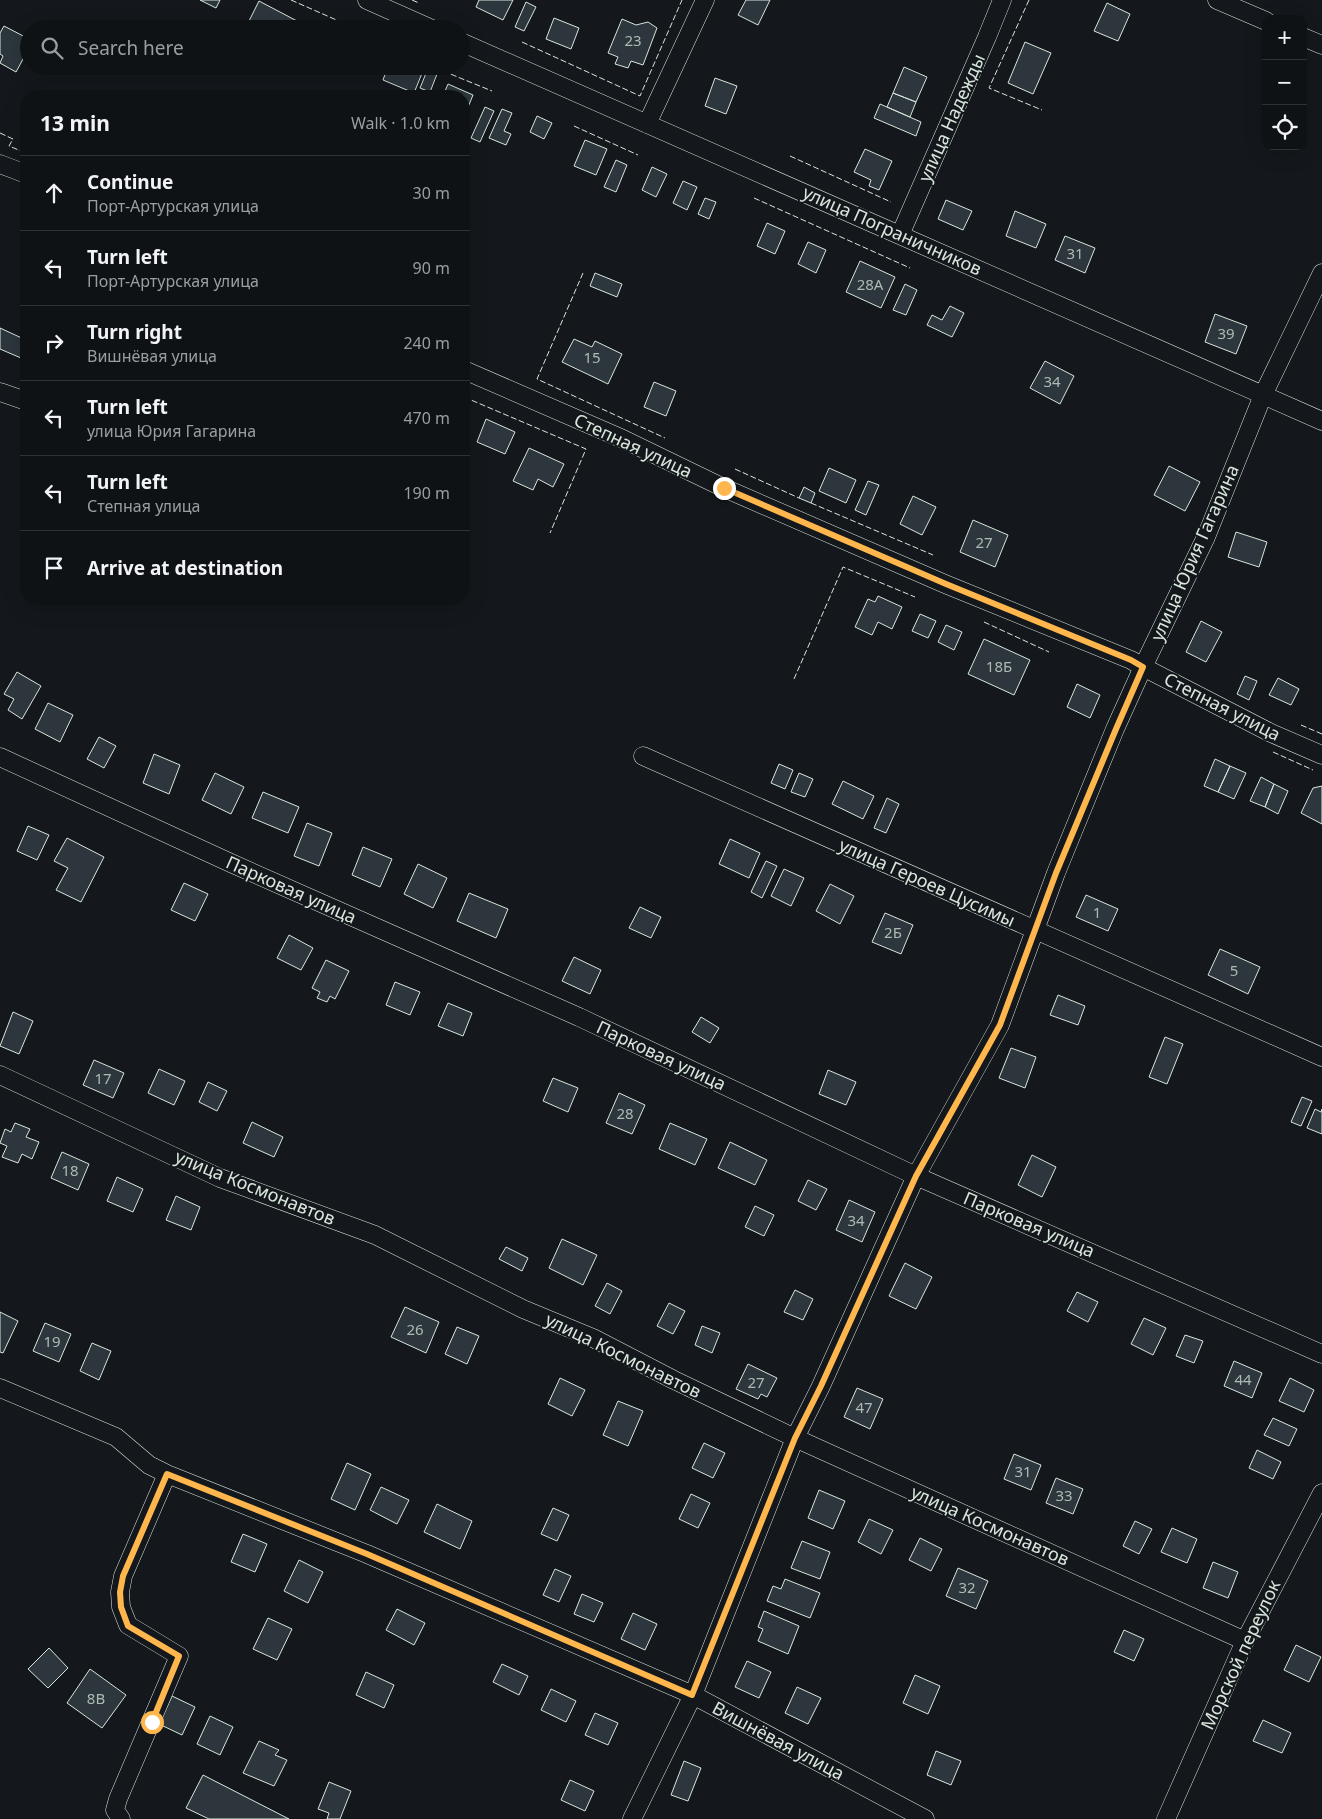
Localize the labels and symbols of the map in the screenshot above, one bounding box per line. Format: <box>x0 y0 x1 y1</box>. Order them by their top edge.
house number: 23 <box>624 30 642 50</box>
street label: улица Надежды <box>912 50 990 185</box>
street label: улица Пограничников <box>799 180 986 280</box>
house number: 31 <box>1066 243 1084 263</box>
house number: 28А <box>857 274 884 294</box>
house number: 39 <box>1217 323 1235 343</box>
house number: 15 <box>583 347 601 367</box>
house number: 34 <box>1043 371 1061 391</box>
street label: Степная улица <box>570 407 696 483</box>
street label: улица Юрия Гагарина <box>1144 461 1244 644</box>
route end <box>713 477 736 500</box>
house number: 27 <box>975 532 993 552</box>
house number: 18Б <box>986 656 1012 676</box>
street label: Степная улица <box>1160 666 1285 746</box>
street label: улица Героев Цусимы <box>836 832 1019 932</box>
street label: Парковая улица <box>222 850 360 929</box>
house number: 1 <box>1093 902 1101 922</box>
house number: 2Б <box>884 922 902 942</box>
house number: 5 <box>1230 960 1238 980</box>
street label: Парковая улица <box>593 1015 730 1096</box>
house number: 17 <box>94 1068 112 1088</box>
house number: 28 <box>616 1103 634 1123</box>
street label: улица Космонавтов <box>172 1144 339 1230</box>
house number: 18 <box>61 1160 79 1180</box>
street label: Парковая улица <box>960 1186 1099 1263</box>
house number: 34 <box>847 1210 865 1230</box>
street label: улица Космонавтов <box>541 1307 705 1403</box>
house number: 26 <box>406 1319 424 1339</box>
house number: 19 <box>43 1331 61 1351</box>
house number: 44 <box>1234 1369 1252 1389</box>
house number: 27 <box>747 1372 765 1392</box>
house number: 47 <box>855 1397 873 1417</box>
house number: 31 <box>1014 1461 1032 1481</box>
street label: улица Космонавтов <box>908 1479 1073 1571</box>
house number: 33 <box>1055 1485 1073 1505</box>
street label: Морской переулок <box>1195 1575 1286 1733</box>
house number: 32 <box>958 1577 976 1597</box>
house number: 8В <box>87 1688 105 1708</box>
street label: Вишнёвая улица <box>708 1695 849 1785</box>
route start <box>141 1711 164 1734</box>

